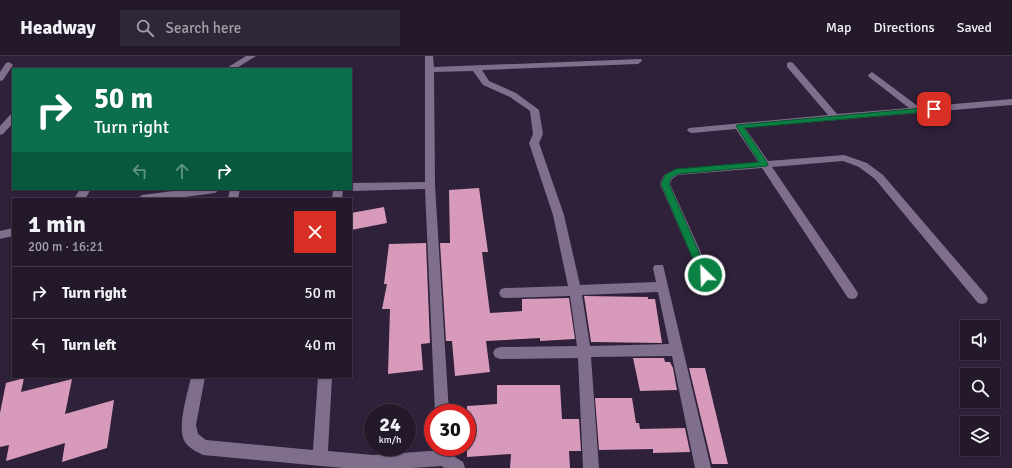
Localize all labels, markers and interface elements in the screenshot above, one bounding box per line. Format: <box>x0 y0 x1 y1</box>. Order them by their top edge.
search box <box>120 10 400 46</box>
text: Headway <box>20 16 96 40</box>
icon: search <box>134 17 156 39</box>
text: Search here <box>166 19 241 37</box>
text: Map <box>826 19 852 36</box>
text: Directions <box>874 19 935 36</box>
text: Saved <box>957 19 992 36</box>
text: 50 m <box>94 82 153 116</box>
icon: right <box>28 84 80 136</box>
pin <box>917 92 951 126</box>
icon: arrive <box>923 98 945 120</box>
text: Turn right <box>94 116 169 138</box>
icon: left <box>129 160 151 182</box>
icon: ahead <box>171 160 193 182</box>
icon: right <box>213 160 235 182</box>
text: 1 min <box>28 209 86 239</box>
button: close <box>294 211 336 253</box>
text: 200 m · 16:21 <box>28 239 104 255</box>
position arrow <box>684 254 726 296</box>
icon: right <box>28 282 50 304</box>
text: Turn right <box>62 284 127 302</box>
text: 50 m <box>305 284 336 302</box>
map controls <box>960 320 1000 456</box>
button: sound <box>960 320 1000 360</box>
icon: left <box>28 334 50 356</box>
text: Turn left <box>62 336 116 354</box>
text: 40 m <box>305 336 336 354</box>
button: search <box>960 368 1000 408</box>
speed limit sign: 30 <box>424 404 476 456</box>
text: 24 <box>379 412 401 437</box>
button: layers <box>960 416 1000 456</box>
text: km/h <box>379 434 401 446</box>

